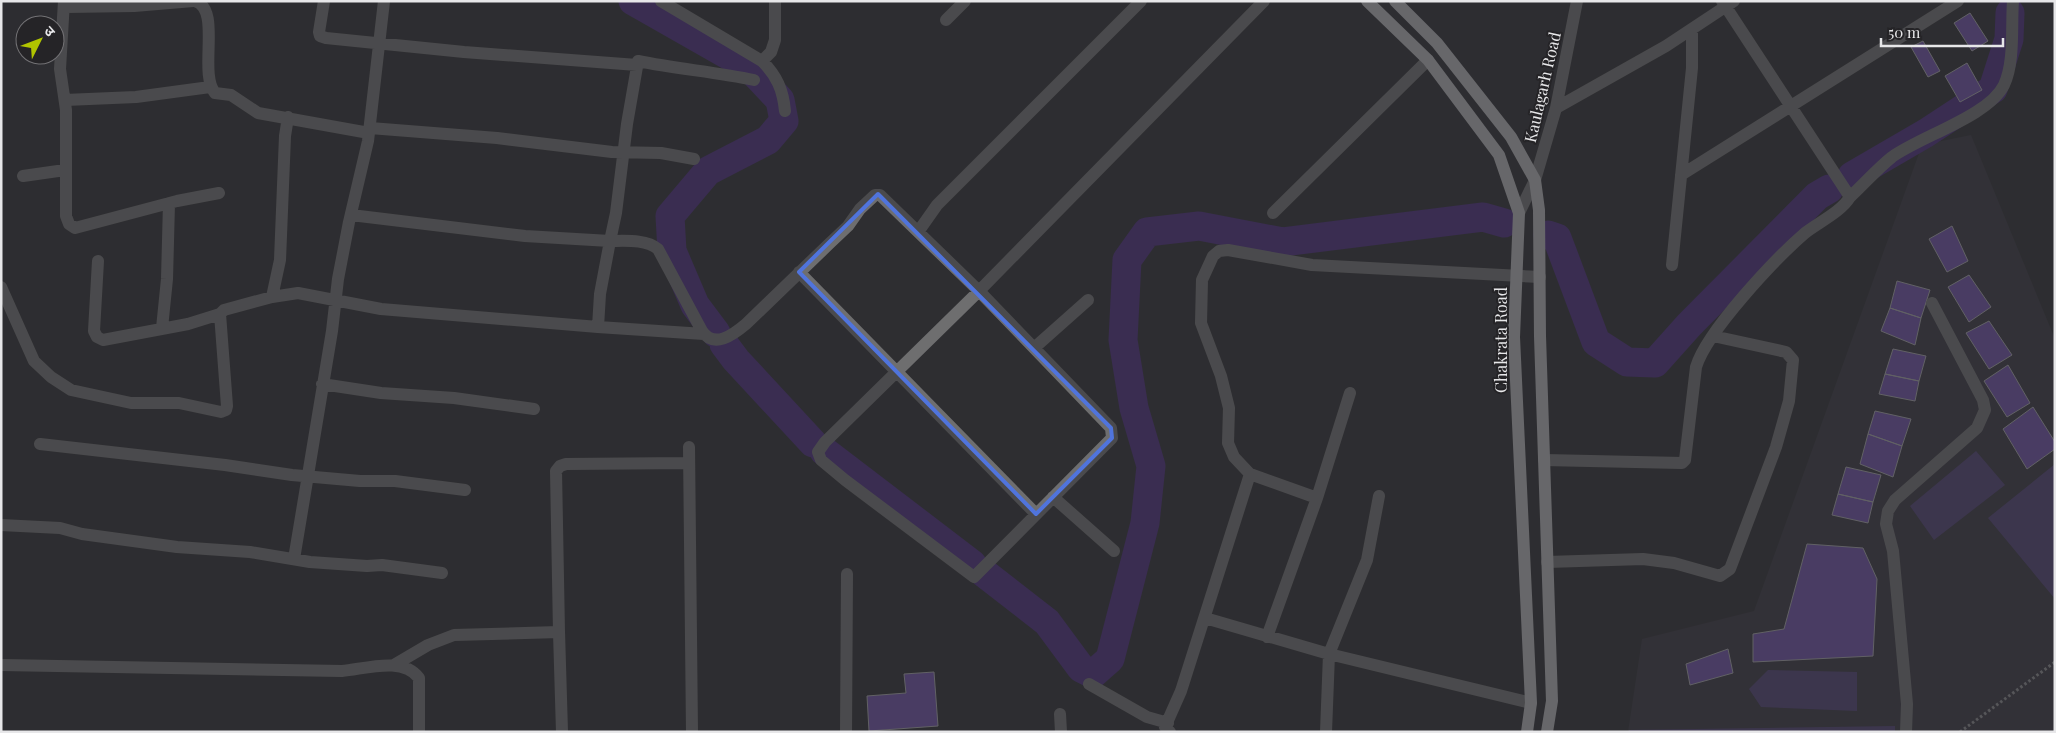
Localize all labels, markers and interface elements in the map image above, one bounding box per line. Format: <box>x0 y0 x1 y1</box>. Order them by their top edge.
north arrow <box>15 15 65 65</box>
scale bar <box>1881 15 2004 47</box>
text: उ <box>40 22 60 41</box>
text: 50 m <box>1888 22 1921 42</box>
street label: Kaulagarh Road <box>1519 30 1565 144</box>
street label: Chakrata Road <box>1490 287 1511 393</box>

